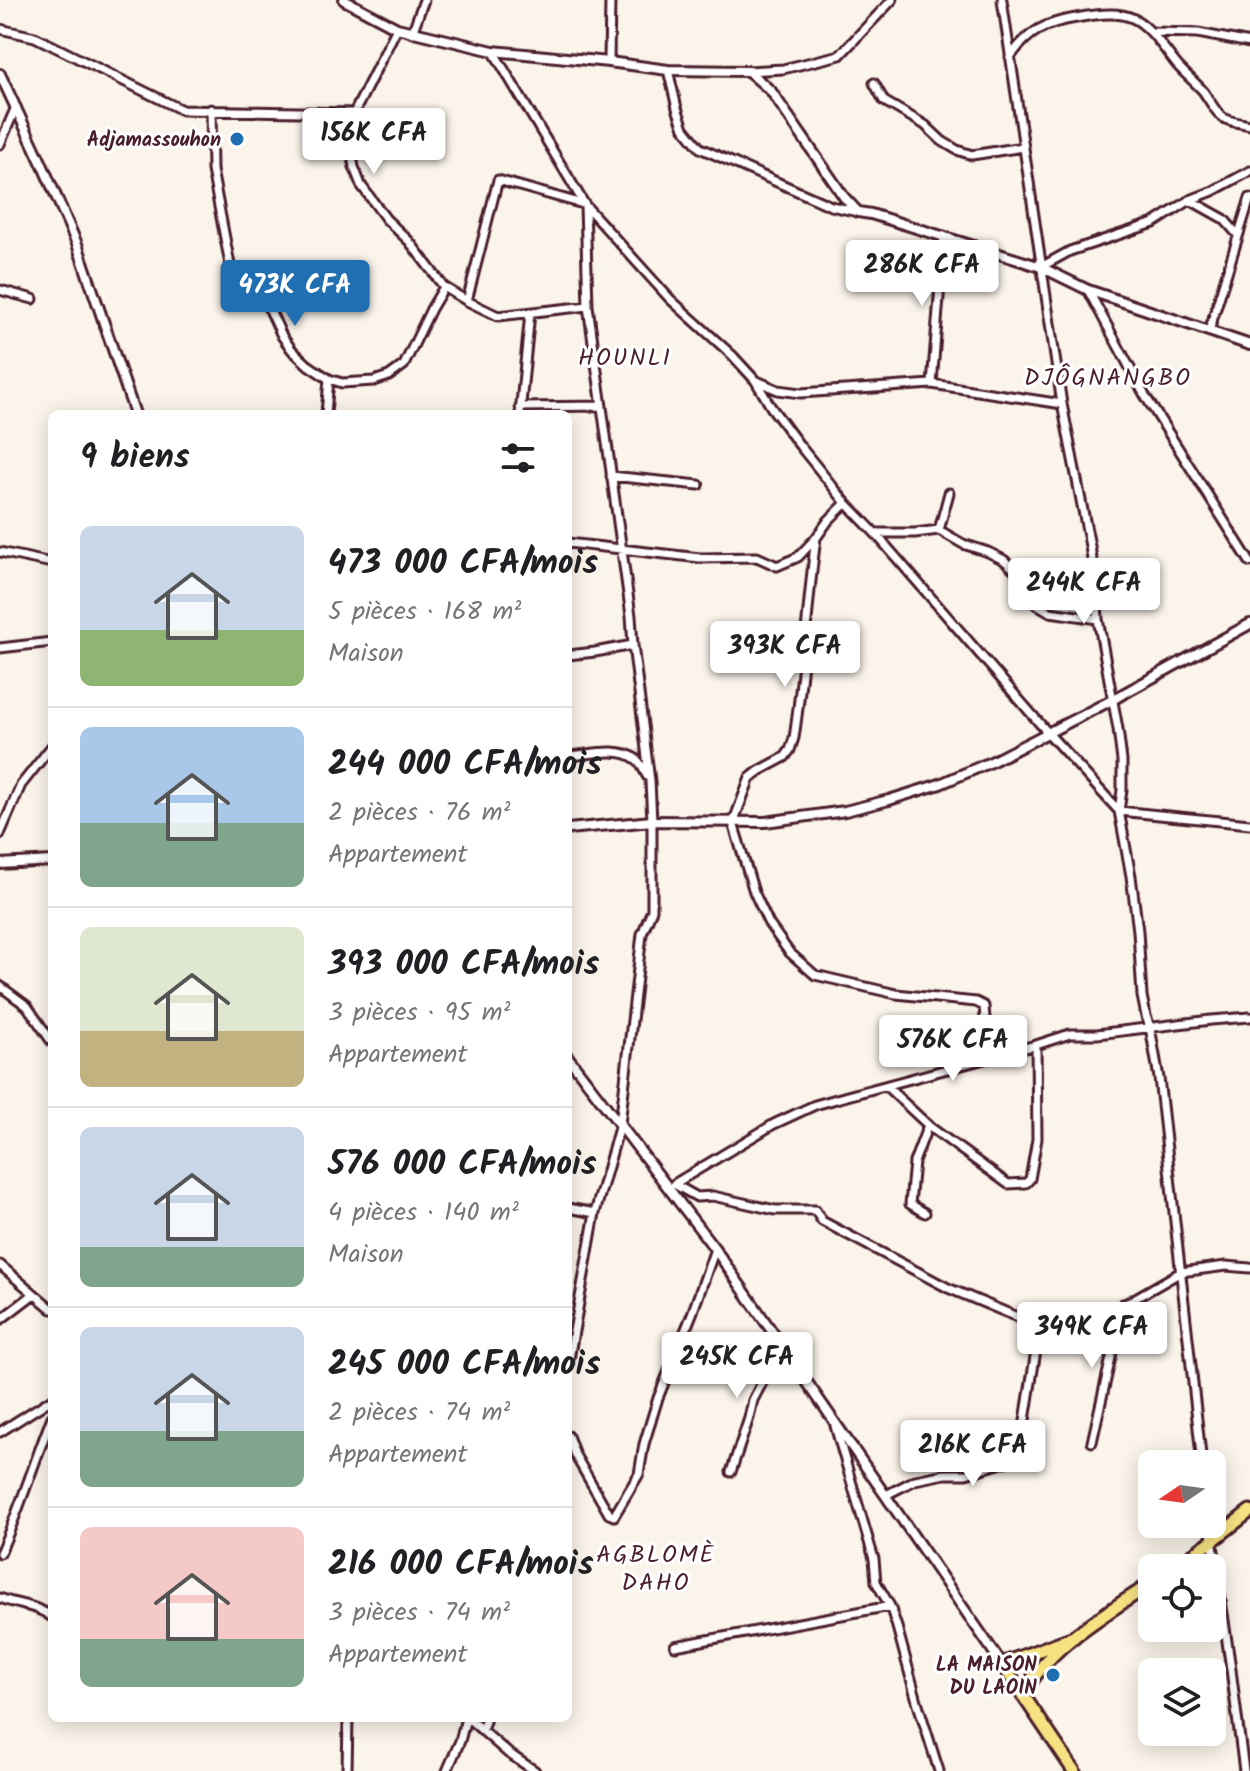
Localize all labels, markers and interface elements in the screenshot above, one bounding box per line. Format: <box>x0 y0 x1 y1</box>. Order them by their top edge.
pin: 156K CFA <box>291 108 457 176</box>
text: 156K CFA <box>320 113 428 155</box>
place label: Adjamassouhon <box>87 125 221 157</box>
marker: Adjamassouhon <box>228 130 246 148</box>
pin: 286K CFA <box>839 240 1005 308</box>
text: 286K CFA <box>864 245 980 287</box>
pin: 473K CFA <box>212 260 378 328</box>
text: 473K CFA <box>239 265 351 307</box>
district label: HOUNLI <box>578 339 672 378</box>
district label: DJÔGNANGBO <box>1024 359 1192 398</box>
text: 9 biens <box>80 431 190 485</box>
icon: filters <box>496 436 540 480</box>
text: 473 000 CFA/mois <box>328 537 598 591</box>
icon: home <box>144 558 240 654</box>
pin: 244K CFA <box>1001 558 1167 626</box>
text: 244K CFA <box>1026 563 1142 605</box>
text: 5 pièces · 168 m² <box>328 591 521 633</box>
pin: 393K CFA <box>702 621 868 689</box>
text: 393K CFA <box>728 626 842 668</box>
text: Maison <box>328 633 404 675</box>
text: 244 000 CFA/mois <box>328 738 602 792</box>
icon: home <box>144 759 240 855</box>
text: 2 pièces · 76 m² <box>328 792 510 834</box>
text: Appartement <box>328 834 468 876</box>
text: 393 000 CFA/mois <box>328 938 599 992</box>
icon: home <box>144 959 240 1055</box>
text: 3 pièces · 95 m² <box>328 992 510 1034</box>
pin: 576K CFA <box>870 1015 1036 1083</box>
text: 576K CFA <box>897 1020 1009 1062</box>
text: Appartement <box>328 1034 468 1076</box>
text: 576 000 CFA/mois <box>328 1138 597 1192</box>
icon: home <box>144 1159 240 1255</box>
text: 4 pièces · 140 m² <box>328 1192 519 1234</box>
text: Maison <box>328 1234 404 1276</box>
pin: 349K CFA <box>1009 1302 1175 1370</box>
text: 349K CFA <box>1035 1307 1149 1349</box>
pin: 245K CFA <box>654 1332 820 1400</box>
text: 245K CFA <box>680 1337 794 1379</box>
text: 245 000 CFA/mois <box>328 1338 601 1392</box>
icon: home <box>144 1359 240 1455</box>
text: 2 pièces · 74 m² <box>328 1392 510 1434</box>
pin: 216K CFA <box>890 1420 1056 1488</box>
text: 216K CFA <box>918 1425 1028 1467</box>
text: Appartement <box>328 1434 468 1476</box>
north arrow <box>1138 1450 1226 1538</box>
map controls <box>1138 1450 1226 1746</box>
district label: AGBLOMÈ DAHO <box>596 1536 716 1603</box>
text: 216 000 CFA/mois <box>328 1538 594 1592</box>
button: locate <box>1138 1554 1226 1642</box>
icon: home <box>144 1559 240 1655</box>
text: 3 pièces · 74 m² <box>328 1592 510 1634</box>
text: Appartement <box>328 1634 468 1676</box>
place label: LA MAISON DU LAOIN <box>936 1650 1037 1705</box>
button: layers <box>1138 1658 1226 1746</box>
marker: LA MAISON DU LAOIN <box>1044 1666 1062 1684</box>

